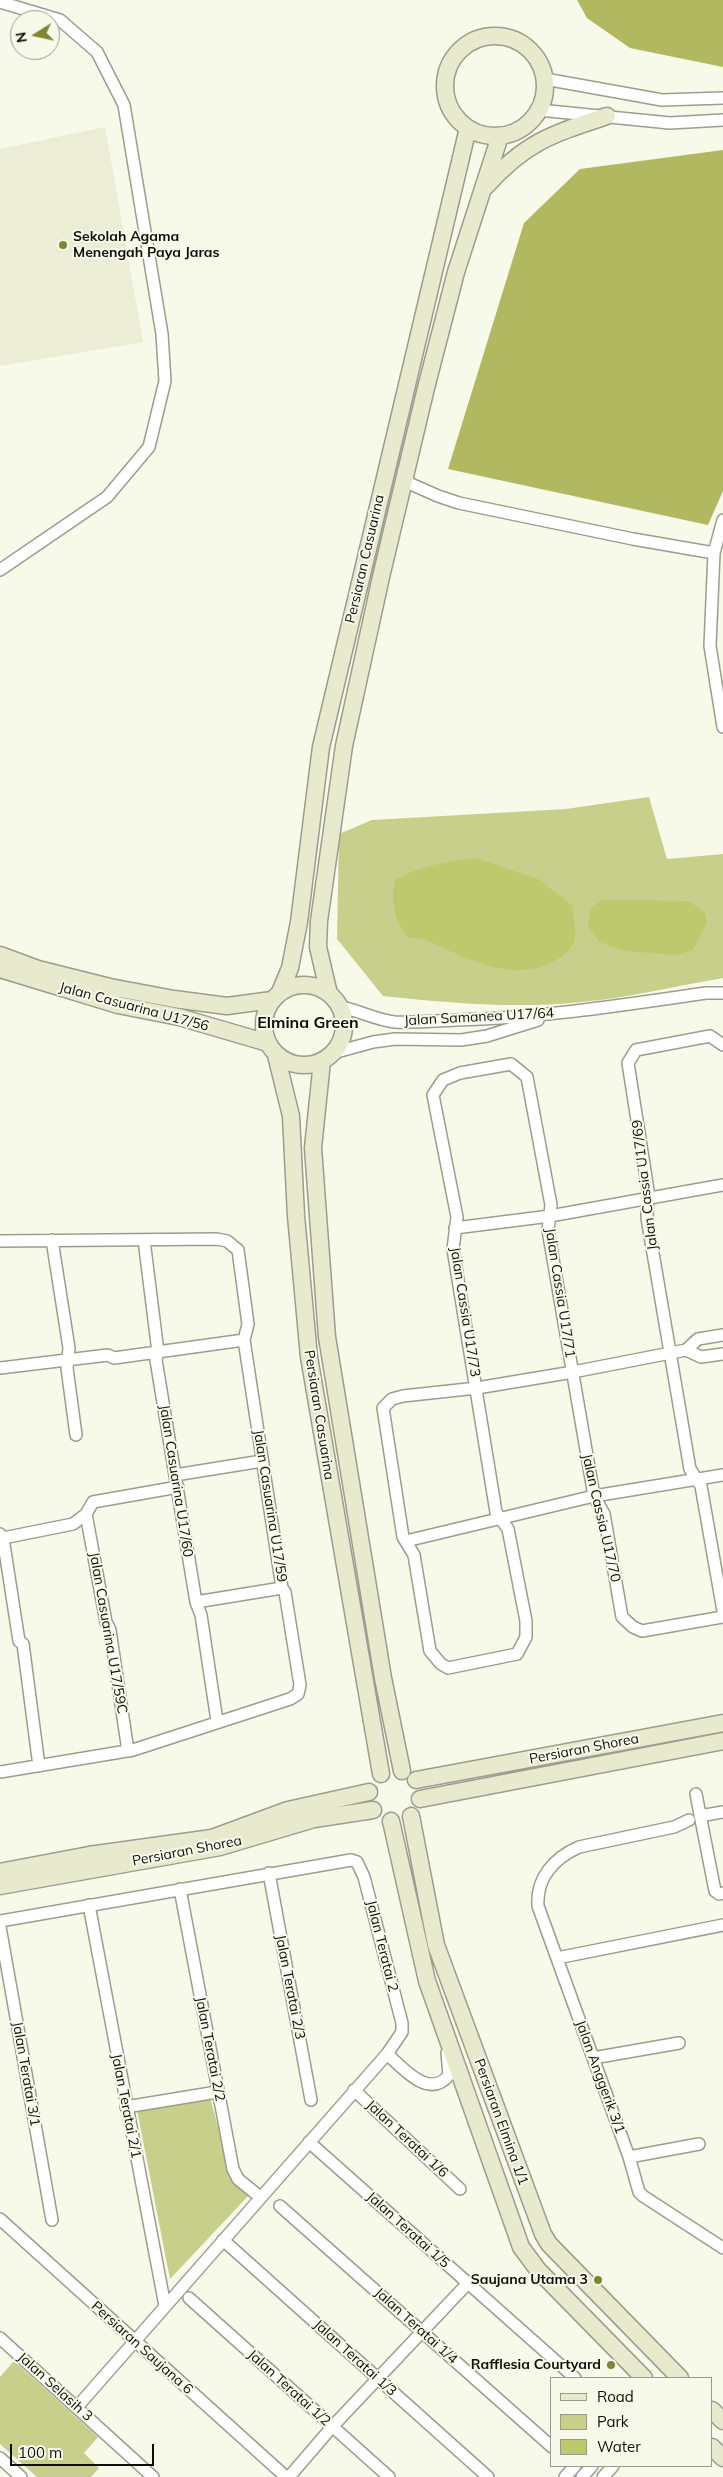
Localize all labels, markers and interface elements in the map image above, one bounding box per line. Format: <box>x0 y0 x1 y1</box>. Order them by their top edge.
north arrow <box>10 10 60 60</box>
text: N <box>11 31 31 44</box>
place label: Sekolah Agama Menengah Paya Jaras <box>73 229 220 262</box>
marker: Sekolah Agama Menengah Paya Jaras <box>57 239 69 251</box>
street label: Persiaran Casuarina <box>342 493 388 625</box>
street label: Jalan Casuarina U17/56 <box>57 979 211 1035</box>
street label: Jalan Samanea U17/64 <box>404 1005 554 1029</box>
district label: Elmina Green <box>257 1013 359 1033</box>
street label: Jalan Cassia U17/69 <box>629 1119 661 1251</box>
street label: Jalan Cassia U17/71 <box>541 1227 579 1359</box>
street label: Jalan Cassia U17/73 <box>446 1246 484 1378</box>
street label: Persiaran Casuarina <box>300 1349 338 1481</box>
street label: Jalan Casuarina U17/60 <box>156 1404 196 1558</box>
street label: Jalan Casuarina U17/59 <box>250 1429 290 1583</box>
street label: Jalan Cassia U17/70 <box>578 1452 624 1584</box>
street label: Jalan Casuarina U17/59C <box>86 1551 130 1715</box>
street label: Persiaran Shorea <box>528 1730 640 1768</box>
street label: Persiaran Shorea <box>131 1832 243 1870</box>
street label: Jalan Teratai 2 <box>363 1899 401 1993</box>
street label: Jalan Teratai 2/3 <box>272 1933 308 2041</box>
street label: Jalan Teratai 2/2 <box>192 1995 228 2103</box>
street label: Jalan Anggerik 3/1 <box>572 2018 628 2136</box>
street label: Jalan Teratai 3/1 <box>9 2020 43 2128</box>
street label: Jalan Teratai 2/1 <box>108 2052 144 2160</box>
street label: Persiaran Elmina 1/1 <box>470 2056 532 2188</box>
street label: Jalan Teratai 1/6 <box>362 2097 452 2181</box>
street label: Jalan Teratai 1/5 <box>363 2188 453 2272</box>
place label: Saujana Utama 3 <box>471 2272 588 2288</box>
marker: Saujana Utama 3 <box>592 2274 604 2286</box>
street label: Jalan Teratai 1/4 <box>371 2284 461 2368</box>
street label: Persiaran Saujana 6 <box>88 2298 196 2398</box>
street label: Jalan Teratai 1/3 <box>310 2316 400 2400</box>
street label: Jalan Teratai 1/2 <box>244 2346 334 2430</box>
street label: Jalan Selasih 3 <box>14 2349 96 2425</box>
place label: Rafflesia Courtyard <box>471 2357 601 2373</box>
marker: Rafflesia Courtyard <box>605 2359 617 2371</box>
legend <box>550 2377 713 2467</box>
text: Road <box>597 2387 634 2406</box>
text: Park <box>597 2412 629 2431</box>
scale bar <box>12 2434 156 2466</box>
text: Water <box>597 2437 641 2456</box>
text: 100 m <box>18 2443 62 2462</box>

